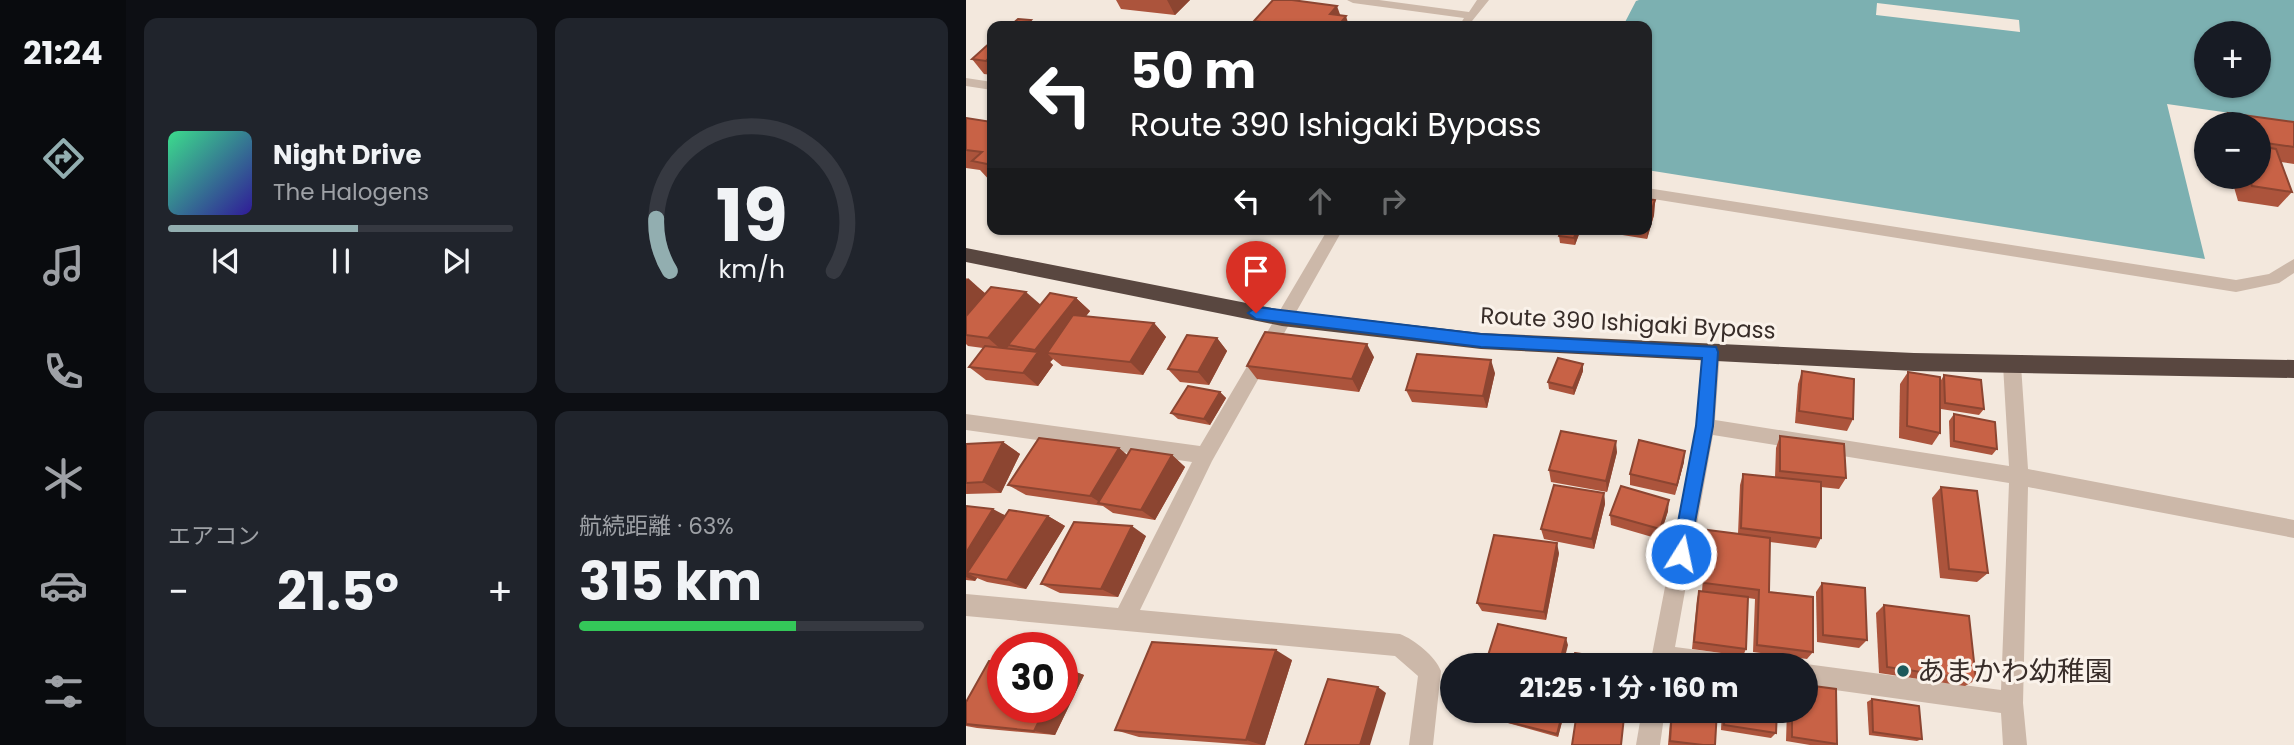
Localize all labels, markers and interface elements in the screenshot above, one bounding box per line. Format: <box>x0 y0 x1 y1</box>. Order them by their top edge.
map controls <box>2194 21 2271 189</box>
button: + <box>2194 21 2271 98</box>
text: 21:24 <box>23 30 103 75</box>
text: 50 m <box>1130 37 1256 105</box>
icon: left <box>1015 49 1106 140</box>
text: Route 390 Ishigaki Bypass <box>1130 102 1542 147</box>
button: − <box>2194 112 2271 189</box>
icon: directions <box>39 134 88 183</box>
text: Night Drive <box>273 137 421 173</box>
text: 19 <box>715 166 788 267</box>
text: The Halogens <box>273 176 429 208</box>
icon: left <box>1228 182 1266 220</box>
icon: ahead <box>1301 182 1339 220</box>
icon: right <box>1374 182 1412 220</box>
icon: music <box>39 241 88 290</box>
pin <box>1226 241 1286 313</box>
icon: previous <box>207 242 245 280</box>
icon: pause <box>322 242 360 280</box>
icon: next <box>437 242 475 280</box>
text: km/h <box>718 252 785 287</box>
icon: arrive <box>1237 252 1275 290</box>
street label: Route 390 Ishigaki Bypass <box>1479 299 1777 347</box>
icon: phone <box>39 347 88 396</box>
icon: climate <box>39 454 88 503</box>
text: 航続距離 · 63% <box>579 510 734 542</box>
position arrow <box>1644 517 1718 591</box>
text: エアコン <box>168 520 260 552</box>
text: 315 km <box>579 545 762 618</box>
text: 21.5° <box>277 555 399 628</box>
icon: car <box>39 561 88 610</box>
text: − <box>168 565 189 618</box>
text: + <box>487 565 513 618</box>
speed limit sign: 30 <box>987 632 1078 723</box>
place label: あまかわ幼稚園 <box>1917 652 2113 691</box>
marker: あまかわ幼稚園 <box>1895 663 1911 679</box>
icon: filters <box>39 667 88 716</box>
text: 21:25 · 1 分 · 160 m <box>1520 670 1738 706</box>

